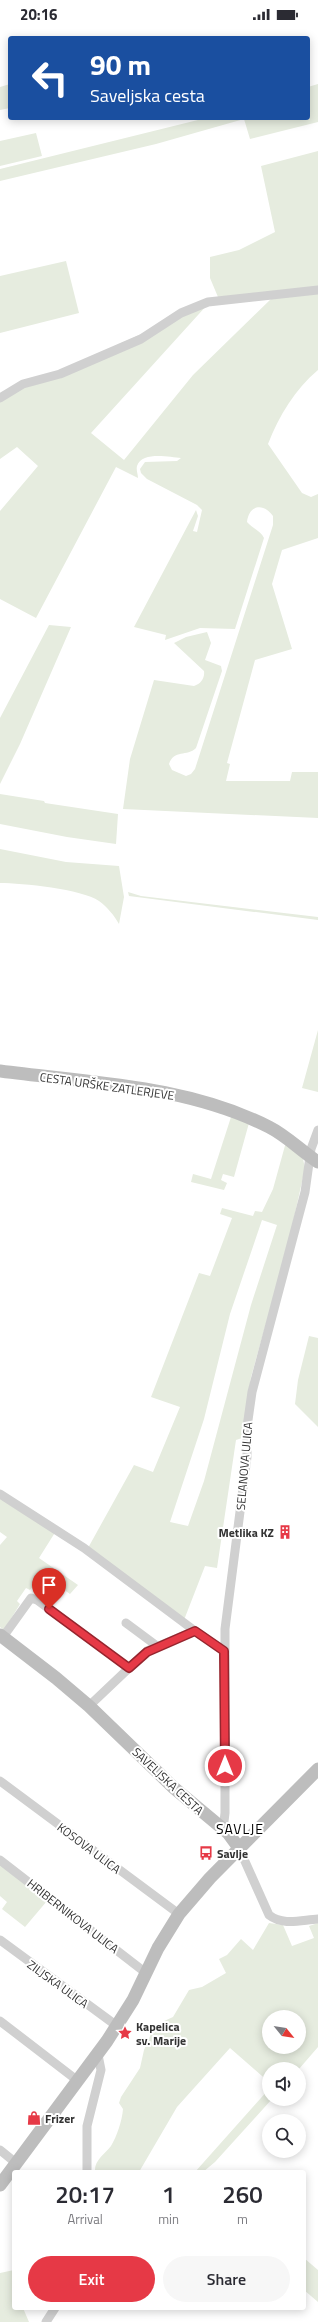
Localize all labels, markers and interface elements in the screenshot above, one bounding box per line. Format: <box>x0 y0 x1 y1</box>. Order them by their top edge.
text: 20:16 <box>20 3 57 26</box>
text: 90 m <box>90 43 151 86</box>
icon: left <box>24 52 76 104</box>
text: Saveljska cesta <box>90 82 205 109</box>
street label: CESTA URŠKE ZATLERJEVE <box>38 1067 176 1105</box>
street label: SELANOVA ULICA <box>231 1421 257 1511</box>
place label: Metlika KZ <box>218 1523 274 1542</box>
building icon: Metlika KZ <box>277 1524 293 1540</box>
pin <box>32 1568 66 1609</box>
icon: arrive <box>38 1574 60 1596</box>
street label: SAVELJSKA CESTA <box>128 1743 208 1819</box>
position arrow <box>204 1745 246 1787</box>
street label: KOSOVA ULICA <box>53 1818 125 1878</box>
district label: SAVLJE <box>216 1818 264 1839</box>
place label: Savlje <box>217 1844 248 1863</box>
bus stop icon: Savlje <box>198 1845 214 1861</box>
street label: HRIBERNIKOVA ULICA <box>23 1874 123 1958</box>
street label: ZILJSKA ULICA <box>23 1955 93 2013</box>
north arrow <box>262 2010 306 2054</box>
map controls <box>262 2010 306 2158</box>
place label: Kapelica sv. Marije <box>136 2017 186 2050</box>
place icon: Kapelica sv. Marije <box>117 2025 133 2041</box>
button: sound <box>262 2062 306 2106</box>
place label: Frizer <box>45 2109 75 2128</box>
shop icon: Frizer <box>26 2110 42 2126</box>
button: search <box>262 2114 306 2158</box>
text: 20:17 <box>55 2176 115 2212</box>
text: 1 <box>162 2176 175 2212</box>
text: 260 <box>222 2176 263 2212</box>
text: Arrival <box>67 2209 103 2229</box>
text: min <box>158 2209 179 2229</box>
text: m <box>237 2209 248 2229</box>
button: Exit <box>28 2256 155 2302</box>
button: Share <box>163 2256 290 2302</box>

